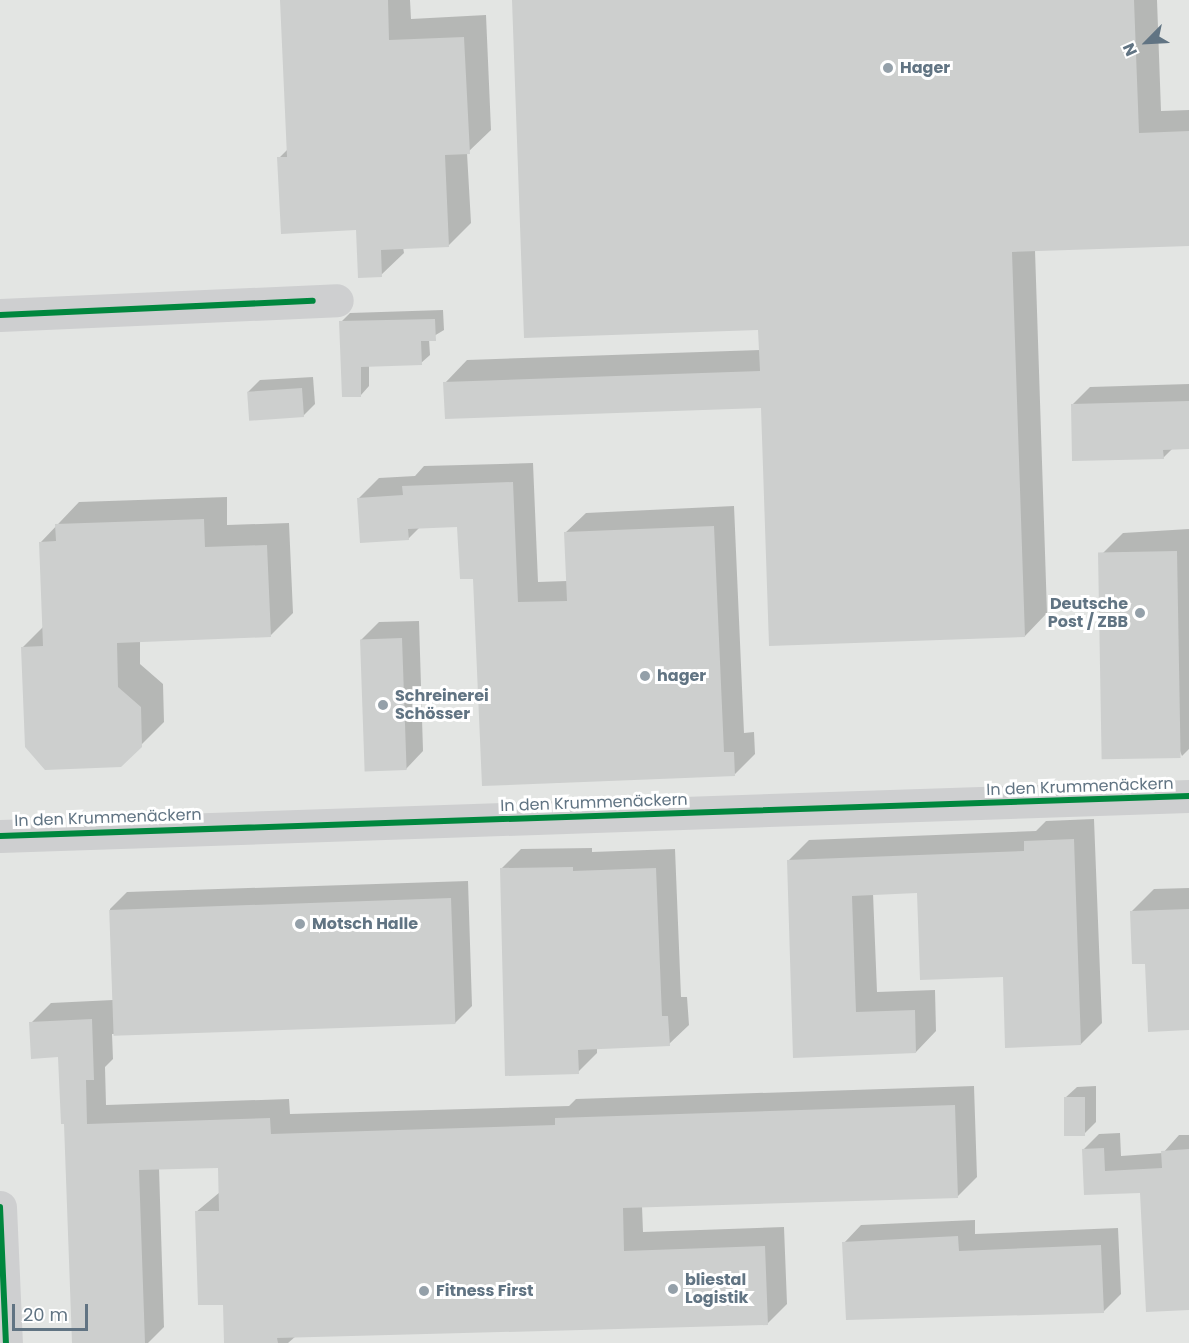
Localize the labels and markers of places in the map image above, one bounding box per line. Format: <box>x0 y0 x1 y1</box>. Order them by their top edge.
place label: Hager <box>900 58 950 78</box>
marker: Hager <box>881 61 895 75</box>
place label: Deutsche Post / ZBB <box>1048 594 1128 632</box>
marker: Deutsche Post / ZBB <box>1133 606 1147 620</box>
place label: hager <box>657 666 706 686</box>
marker: hager <box>638 669 652 683</box>
place label: Schreinerei Schösser <box>395 686 489 724</box>
marker: Schreinerei Schösser <box>376 698 390 712</box>
place label: Motsch Halle <box>312 914 418 934</box>
marker: Motsch Halle <box>293 917 307 931</box>
place label: bliestal Logistik <box>685 1270 748 1308</box>
place label: Fitness First <box>436 1281 534 1301</box>
marker: bliestal Logistik <box>666 1282 680 1296</box>
marker: Fitness First <box>417 1284 431 1298</box>

